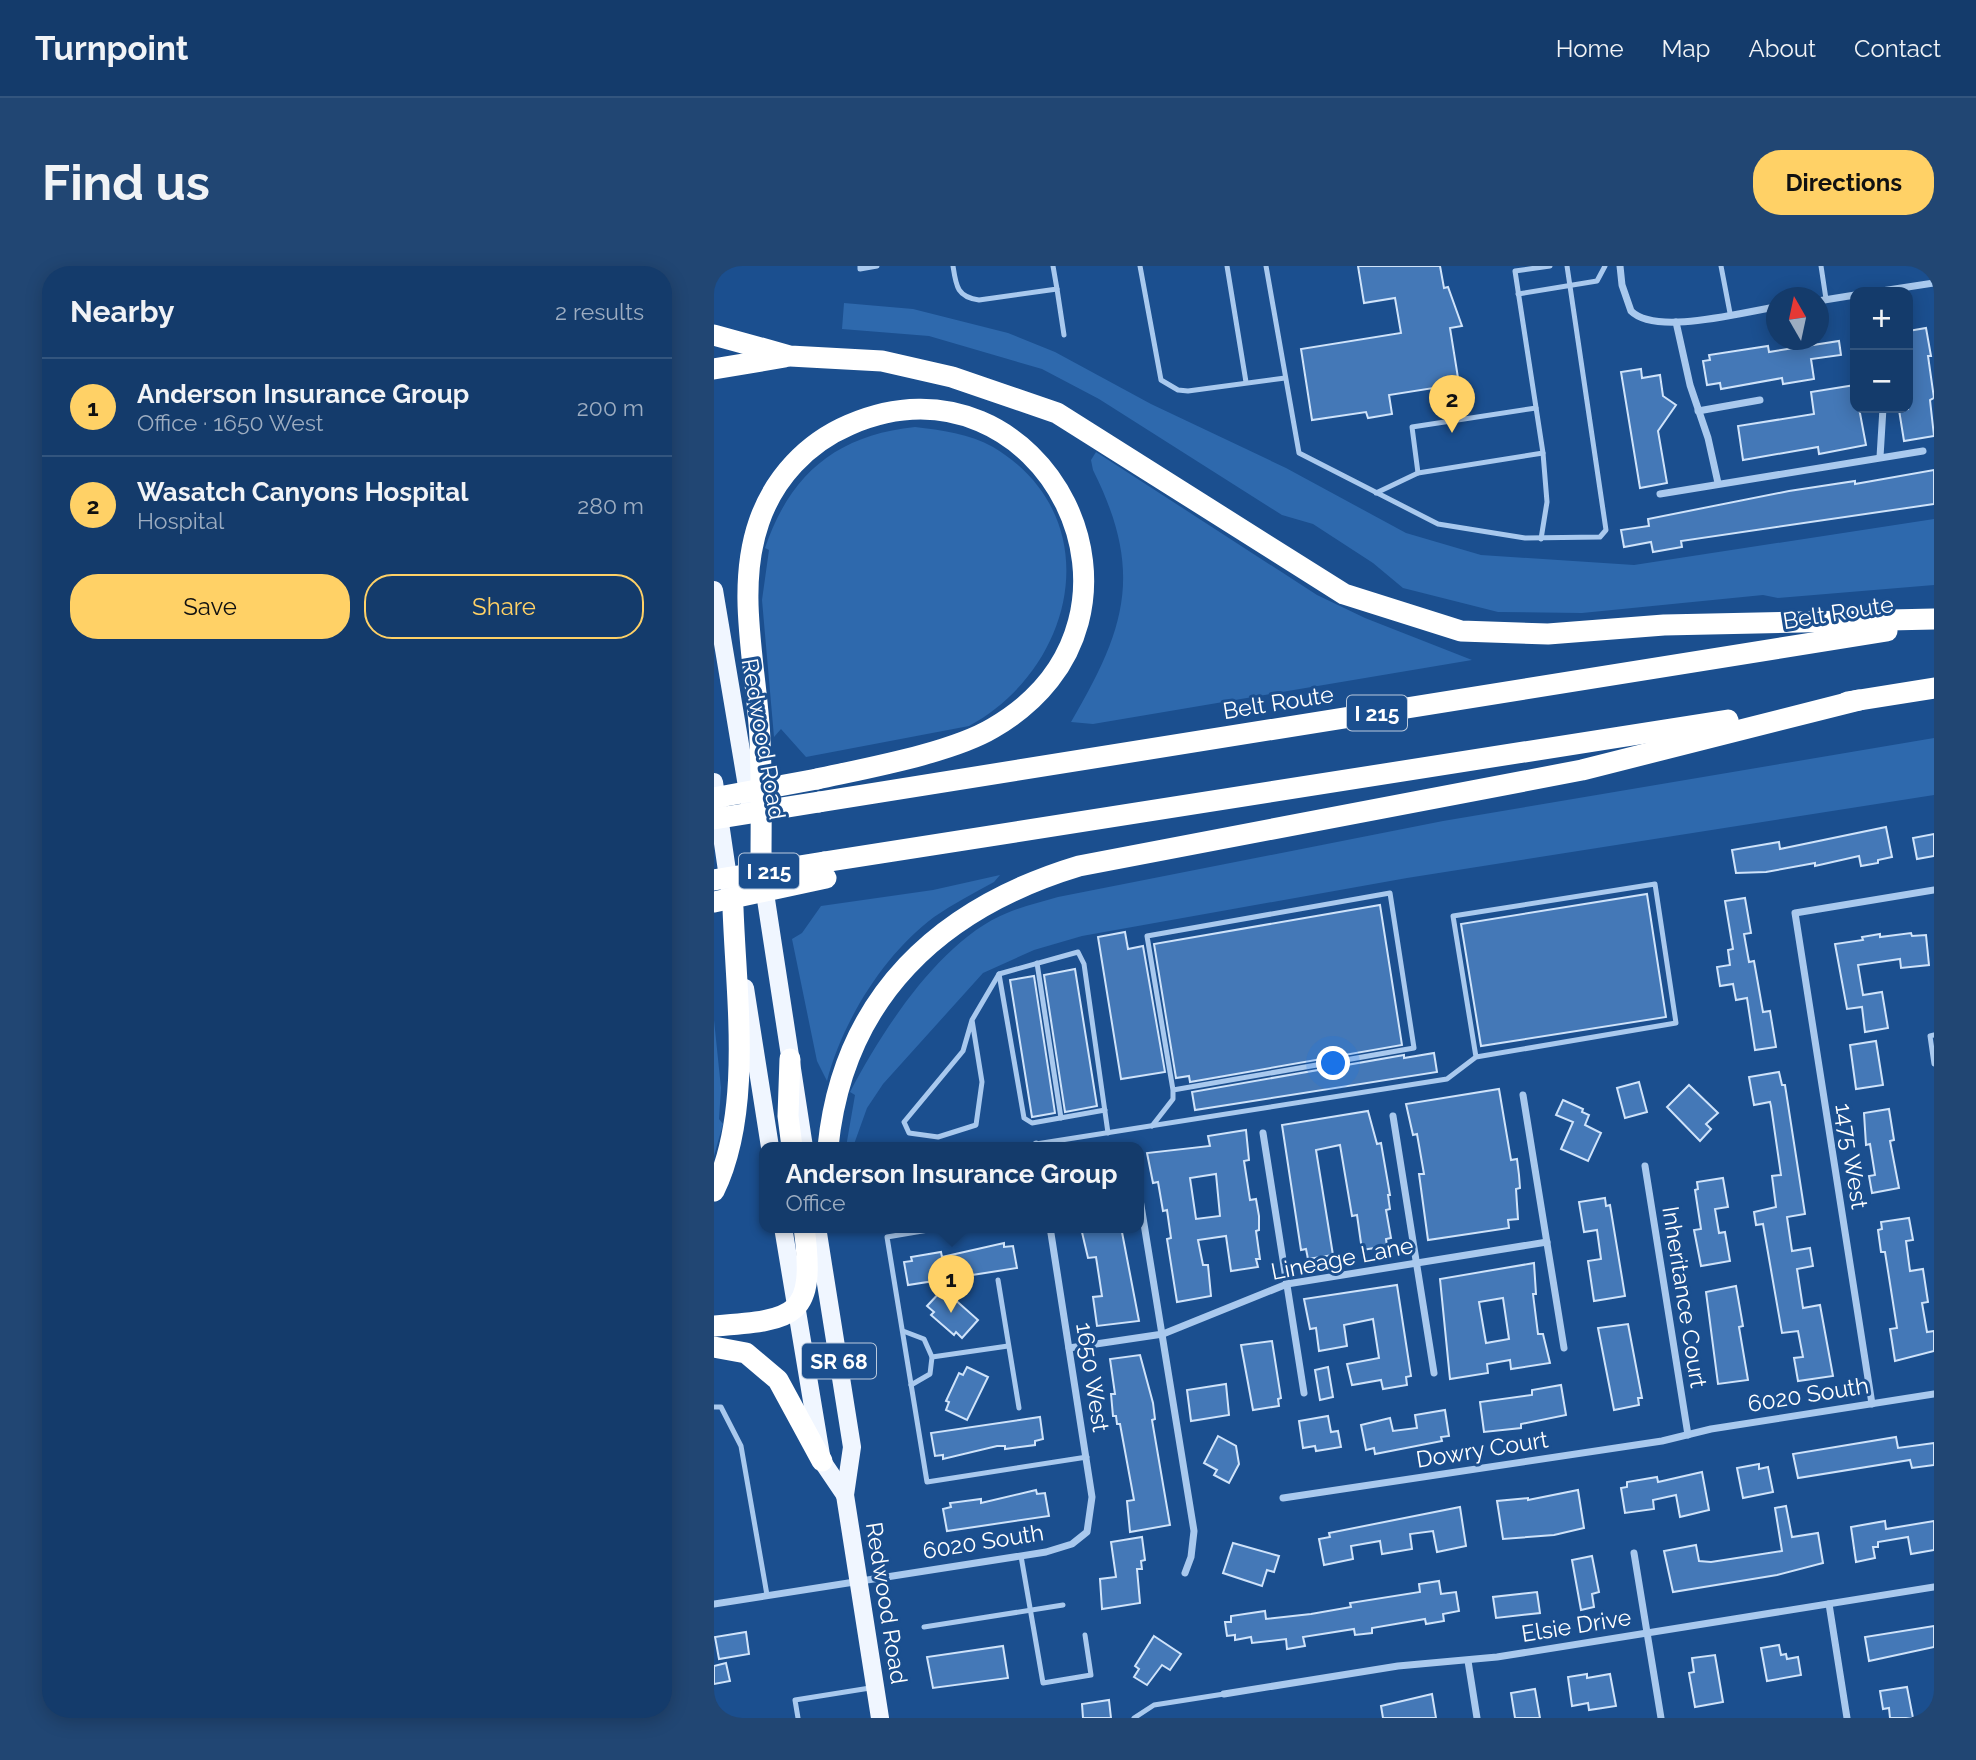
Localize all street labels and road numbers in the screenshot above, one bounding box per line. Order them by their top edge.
street label: Belt Route [1781,590,1895,634]
street label: Redwood Road [737,656,791,822]
street label: Belt Route [1221,680,1335,724]
road number: I 215 [1347,696,1407,730]
road number: I 215 [739,854,799,888]
street label: 1475 West [1830,1101,1874,1211]
street label: Inheritance Court [1657,1204,1713,1390]
street label: Lineage Lane [1269,1231,1415,1285]
street label: 1650 West [1071,1320,1115,1434]
road number: SR 68 [802,1344,876,1378]
street label: 6020 South [1745,1371,1871,1417]
street label: Dowry Court [1414,1425,1550,1473]
street label: 6020 South [920,1518,1046,1564]
street label: Redwood Road [861,1520,913,1686]
street label: Elsie Drive [1519,1603,1633,1647]

